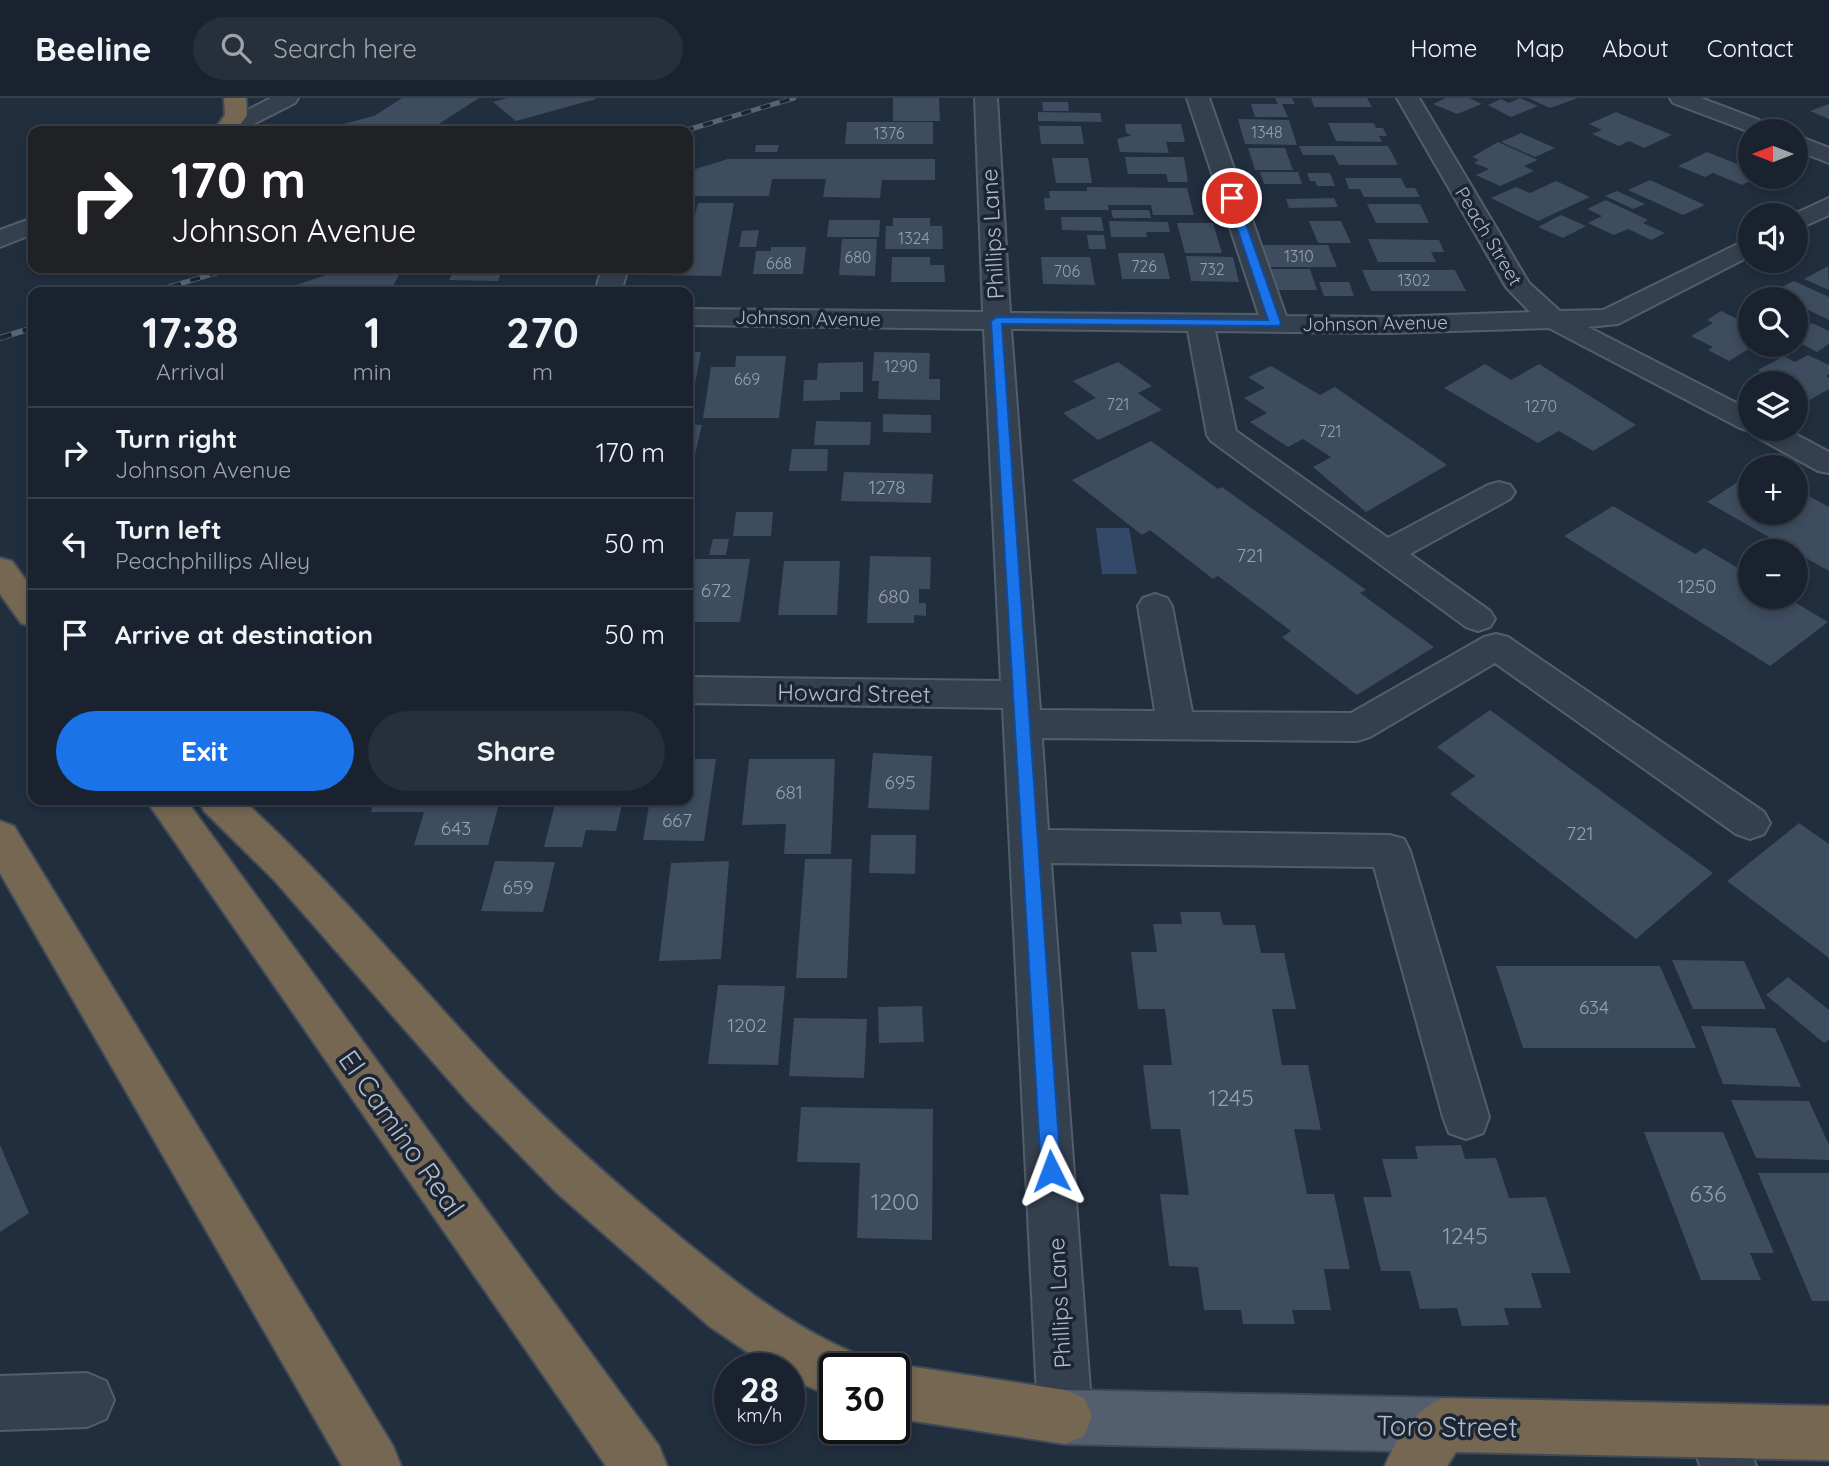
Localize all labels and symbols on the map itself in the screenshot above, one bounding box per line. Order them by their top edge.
north arrow [1738,119,1808,189]
house number: 1348 [1251,122,1283,142]
house number: 1376 [874,123,905,143]
street label: Phillips Lane [974,168,1010,300]
pin [1202,168,1262,228]
street label: Peach Street [1450,182,1528,290]
house number: 1324 [898,228,930,248]
house number: 1310 [1284,246,1314,266]
house number: 680 [845,247,871,267]
house number: 668 [766,253,792,273]
house number: 726 [1131,256,1157,276]
house number: 732 [1199,259,1225,279]
house number: 706 [1054,261,1081,281]
house number: 1302 [1398,270,1430,290]
street label: Johnson Avenue [735,305,881,331]
street label: Johnson Avenue [1302,310,1448,336]
house number: 1290 [884,356,918,376]
house number: 669 [734,369,760,389]
house number: 721 [1107,394,1130,414]
house number: 1270 [1525,396,1557,416]
house number: 721 [1319,421,1342,441]
house number: 1278 [868,475,906,499]
house number: 721 [1236,543,1264,567]
house number: 1250 [1677,574,1717,598]
house number: 672 [701,578,731,602]
house number: 680 [878,584,910,608]
street label: Howard Street [777,677,931,709]
house number: 695 [884,770,916,794]
house number: 681 [775,780,803,804]
house number: 667 [662,808,692,832]
house number: 643 [441,816,471,840]
house number: 721 [1566,821,1594,845]
house number: 659 [502,875,534,899]
house number: 634 [1579,995,1609,1019]
house number: 1202 [727,1013,767,1037]
street label: El Camino Real [332,1043,472,1223]
house number: 1245 [1208,1083,1254,1112]
position arrow [1014,1134,1088,1208]
house number: 636 [1690,1179,1726,1208]
house number: 1200 [871,1187,919,1216]
house number: 1245 [1442,1221,1488,1250]
street label: Phillips Lane [1041,1237,1077,1369]
speed limit sign: 30 [819,1353,910,1444]
street label: Toro Street [1376,1407,1518,1445]

